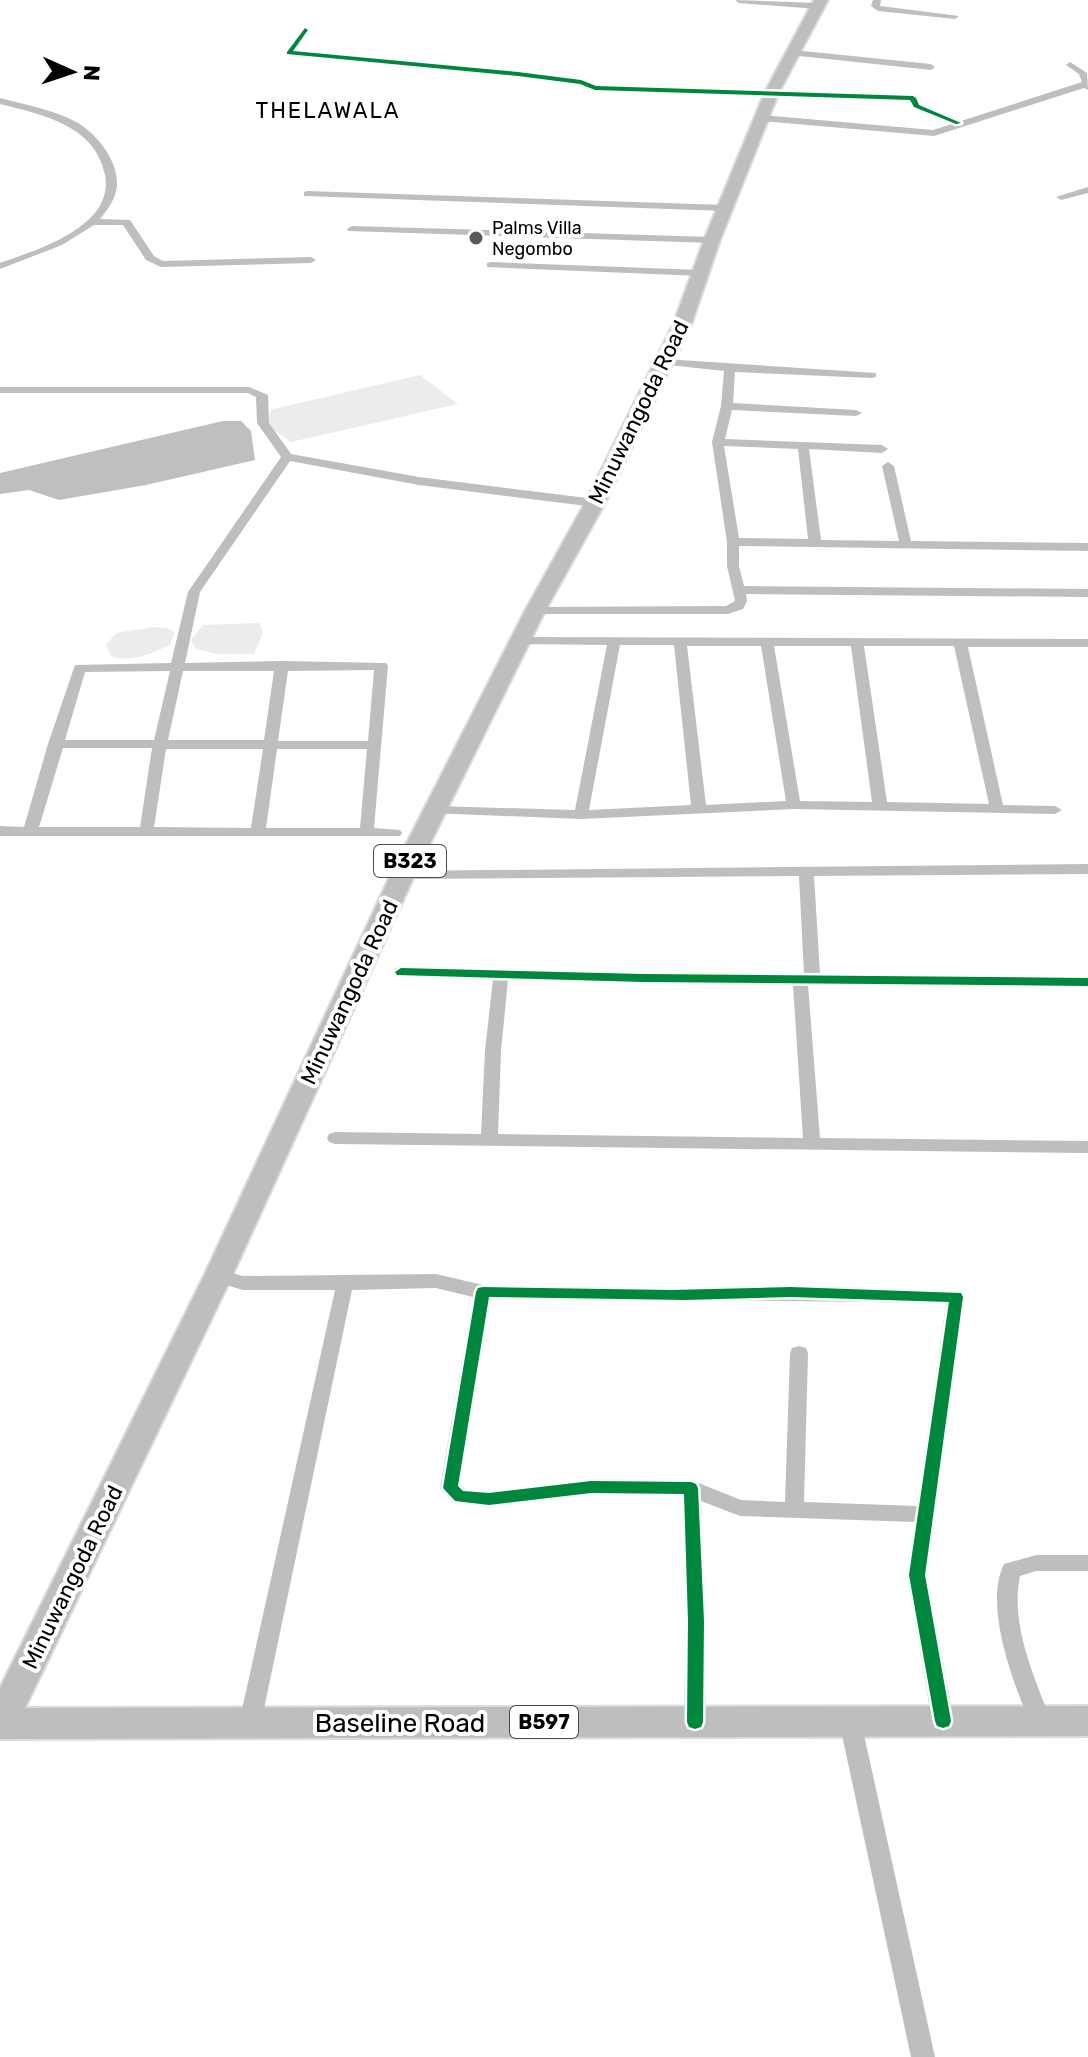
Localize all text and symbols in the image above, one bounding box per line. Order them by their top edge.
north arrow [32,32,112,112]
text: N [78,64,105,82]
district label: THELAWALA [255,97,401,124]
place label: Palms Villa Negombo [492,217,582,260]
marker: Palms Villa Negombo [467,229,485,247]
street label: Minuwangoda Road [582,316,695,508]
road number: B323 [374,845,446,877]
street label: Minuwangoda Road [295,896,404,1089]
street label: Minuwangoda Road [16,1481,129,1673]
road number: B597 [510,1706,578,1738]
street label: Baseline Road [315,1708,485,1739]

